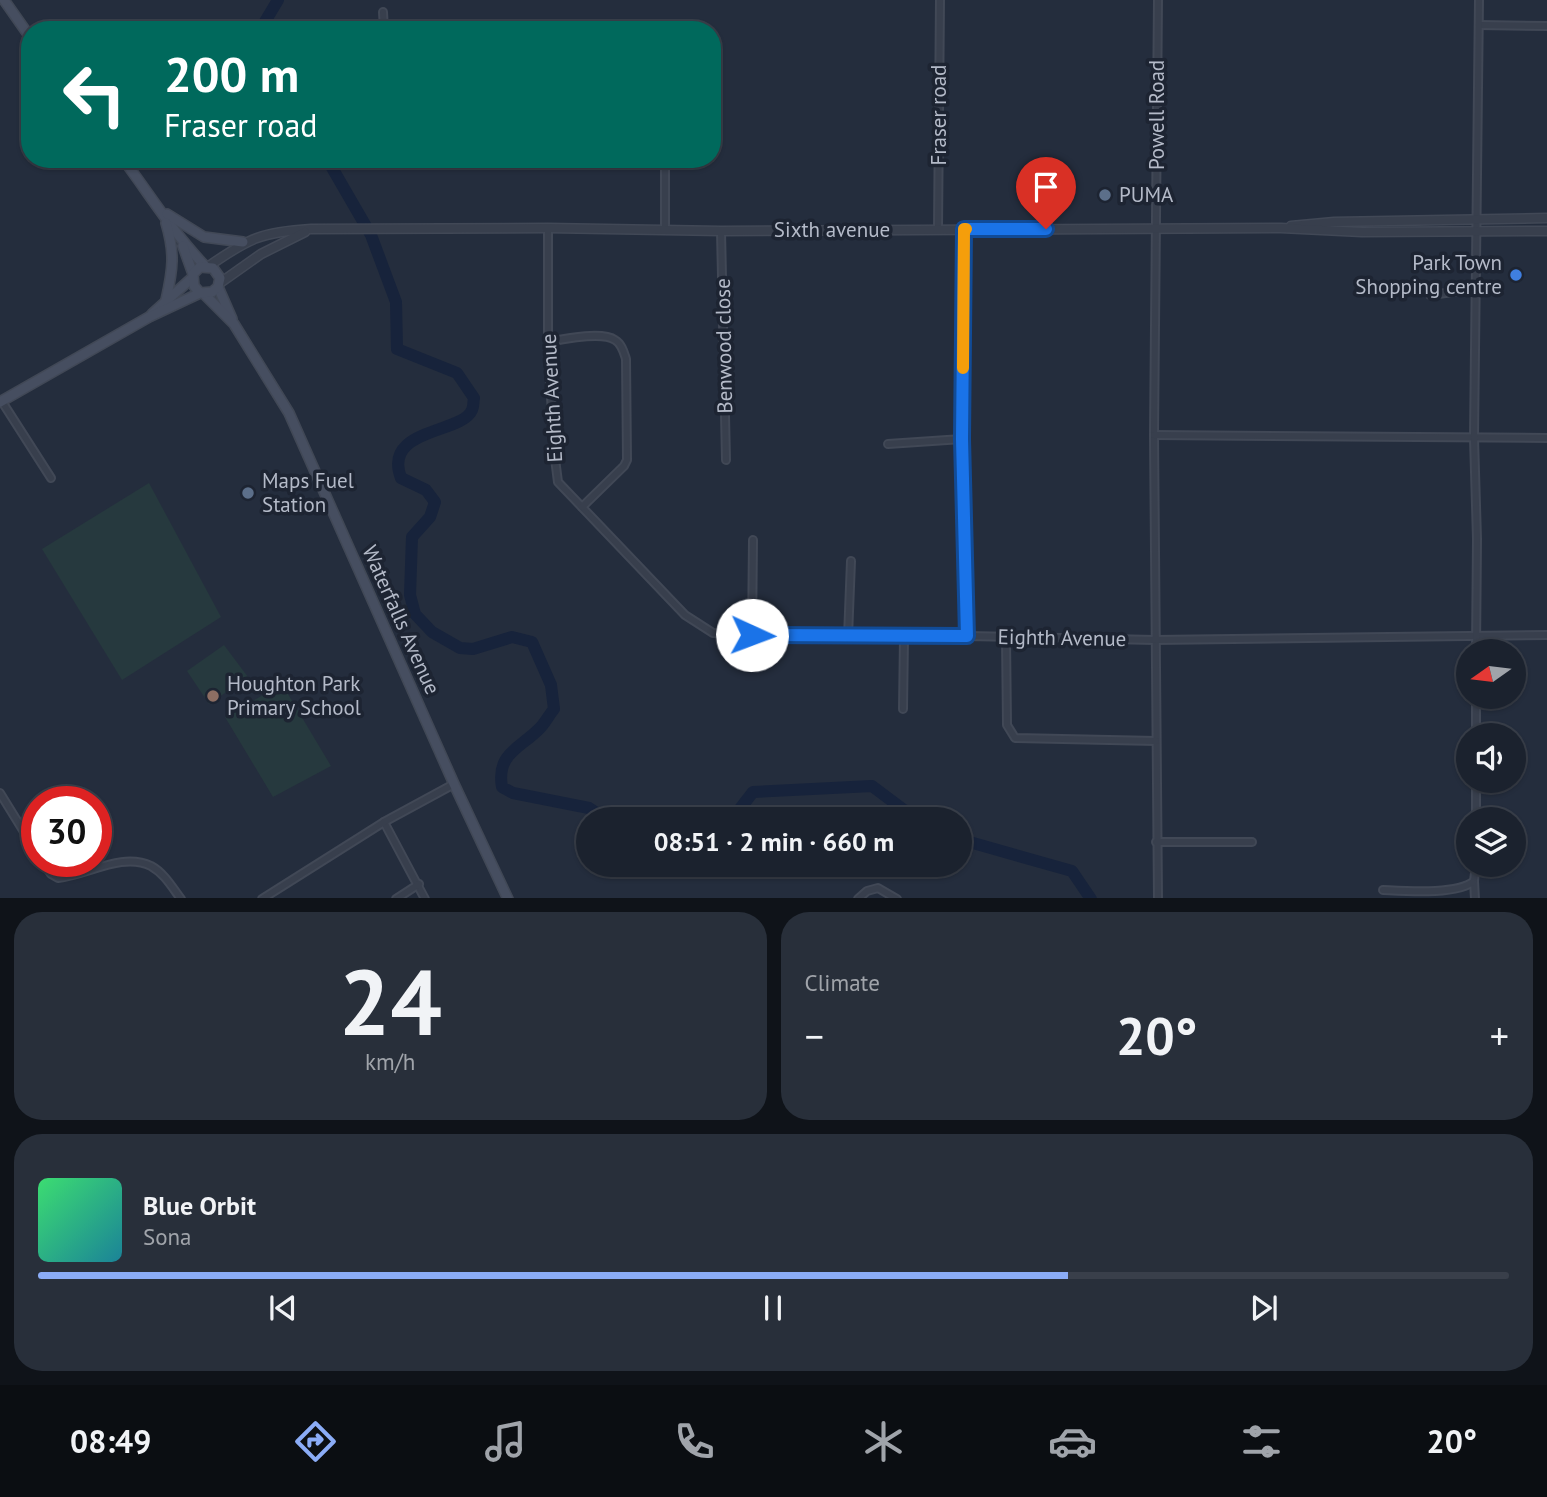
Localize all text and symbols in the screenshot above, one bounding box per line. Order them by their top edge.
text: 200 m [164,42,299,106]
icon: left [49,49,140,140]
street label: Powell Road [1143,60,1170,170]
street label: Fraser road [925,65,952,165]
text: Fraser road [164,104,318,146]
pin [1016,157,1076,229]
icon: arrive [1027,168,1065,206]
place label: PUMA [1119,181,1174,208]
marker: PUMA [1097,187,1113,203]
street label: Sixth avenue [774,216,890,243]
place label: Park Town Shopping centre [1355,249,1502,300]
marker: Park Town Shopping centre [1508,267,1524,283]
street label: Benwood close [709,278,738,414]
street label: Eighth Avenue [535,333,568,463]
place label: Maps Fuel Station [262,467,354,518]
marker: Maps Fuel Station [240,485,256,501]
street label: Waterfalls Avenue [357,541,446,699]
position arrow [715,598,789,672]
street label: Eighth Avenue [997,623,1127,652]
north arrow [1456,639,1526,709]
map controls [1456,639,1526,877]
place label: Houghton Park Primary School [227,670,361,721]
marker: Houghton Park Primary School [205,688,221,704]
button: sound [1456,723,1526,793]
speed limit sign: 30 [21,786,112,877]
button: layers [1456,807,1526,877]
text: 08:51 · 2 min · 660 m [654,825,894,858]
text: 24 [339,942,442,1060]
text: Climate [805,968,880,997]
text: 20° [1116,1002,1198,1069]
text: − [805,1011,824,1060]
text: + [1490,1011,1509,1060]
text: km/h [365,1047,415,1076]
text: Blue Orbit [143,1189,256,1222]
text: Sona [143,1222,192,1251]
icon: previous [264,1289,302,1327]
icon: pause [754,1289,792,1327]
icon: next [1245,1289,1283,1327]
icon: directions [291,1417,340,1466]
icon: music [481,1417,530,1466]
icon: phone [670,1417,719,1466]
icon: climate [859,1417,908,1466]
icon: car [1048,1417,1097,1466]
icon: filters [1237,1417,1286,1466]
text: 08:49 [70,1420,151,1462]
text: 20° [1427,1420,1477,1462]

